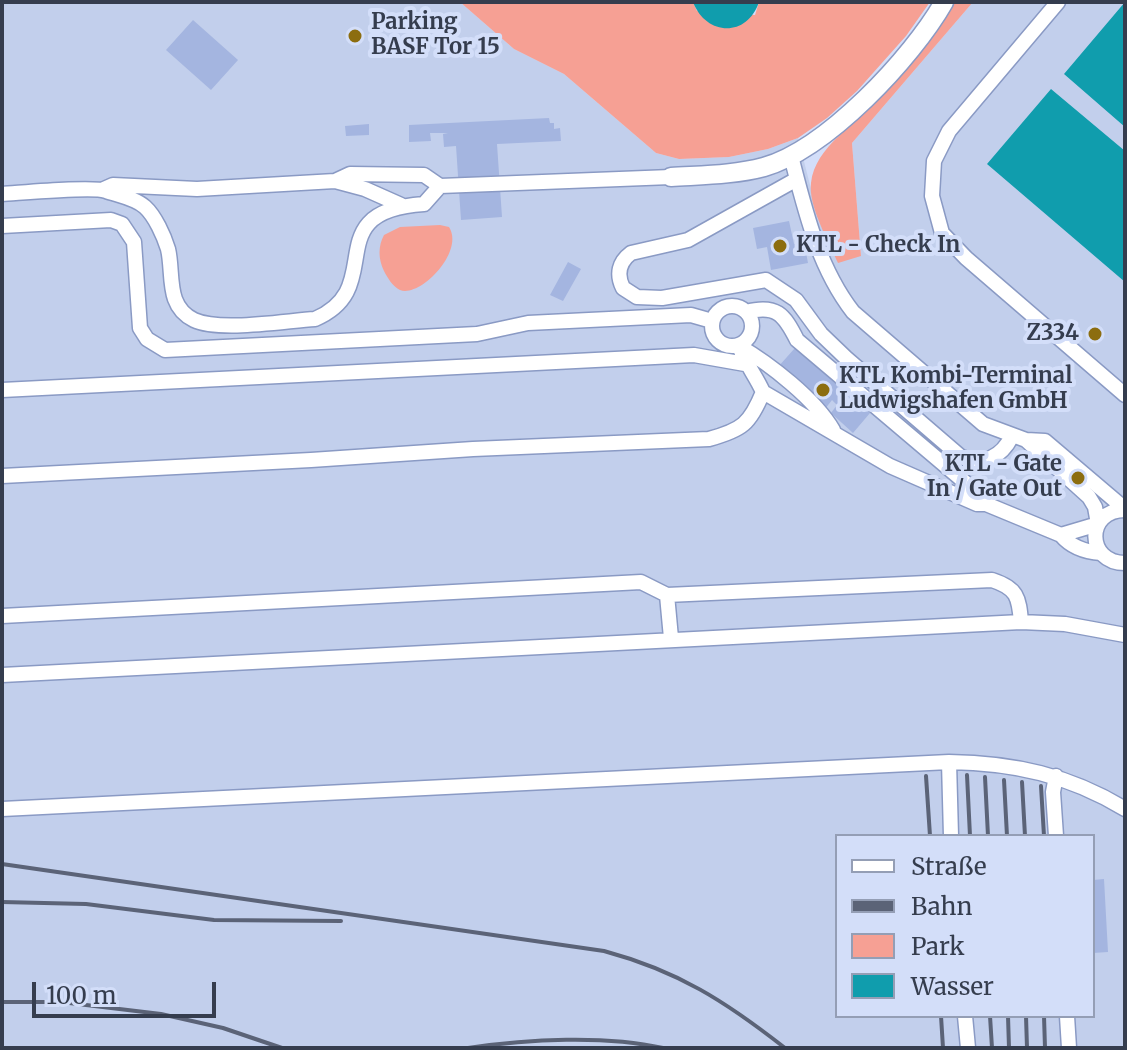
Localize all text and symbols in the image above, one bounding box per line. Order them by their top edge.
place label: Parking BASF Tor 15 [371,10,500,62]
marker: Parking BASF Tor 15 [346,27,364,45]
place label: KTL - Check In [796,233,960,259]
marker: KTL - Check In [771,237,789,255]
place label: Z334 [1027,321,1079,347]
marker: Z334 [1086,325,1104,343]
place label: KTL Kombi-Terminal Ludwigshafen GmbH [839,364,1072,416]
marker: KTL Kombi-Terminal Ludwigshafen GmbH [814,381,832,399]
place label: KTL - Gate In / Gate Out [927,452,1062,504]
marker: KTL - Gate In / Gate Out [1069,469,1087,487]
legend [835,834,1095,1018]
text: Straße [911,851,986,882]
text: Bahn [911,891,972,922]
text: Park [911,931,964,962]
scale bar [36,966,220,1016]
text: Wasser [911,971,994,1002]
text: 100 m [46,980,116,1011]

